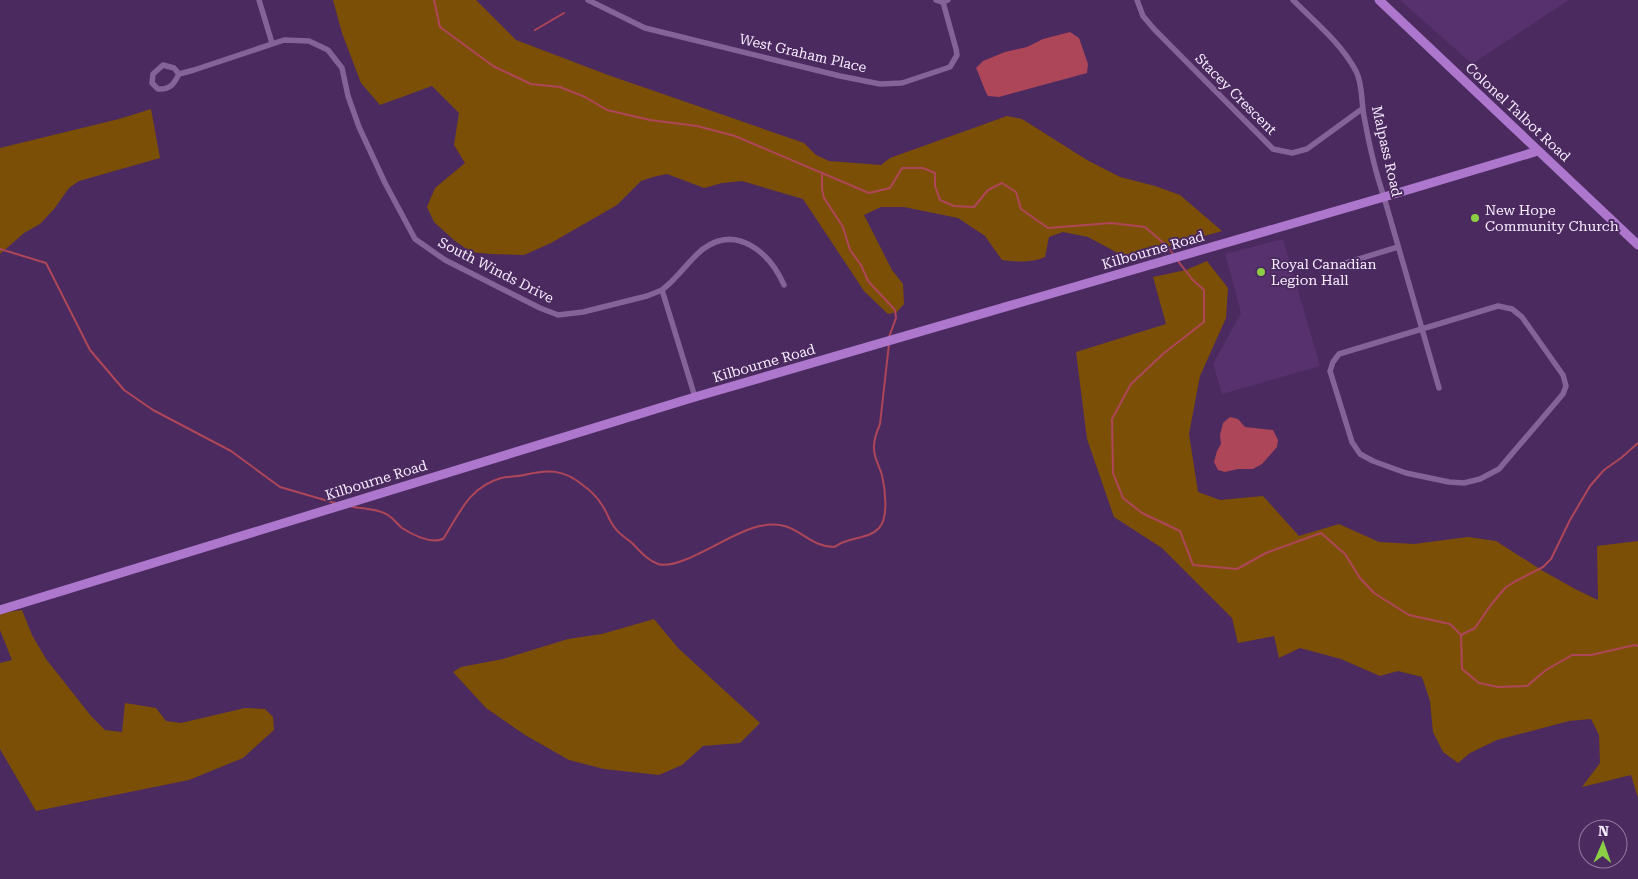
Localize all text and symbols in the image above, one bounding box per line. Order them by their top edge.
street label: West Graham Place [738,31,868,75]
street label: Stacey Crescent [1192,50,1280,138]
street label: Colonel Talbot Road [1462,59,1574,165]
street label: Malpass Road [1369,104,1405,198]
place label: New Hope Community Church [1485,202,1619,234]
marker: New Hope Community Church [1469,212,1481,224]
street label: Kilbourne Road [1100,228,1206,272]
street label: South Winds Drive [436,234,557,306]
place label: Royal Canadian Legion Hall [1271,256,1376,288]
marker: Royal Canadian Legion Hall [1255,266,1267,278]
street label: Kilbourne Road [711,341,817,385]
street label: Kilbourne Road [323,457,429,503]
north arrow [1578,819,1628,869]
text: N [1598,823,1609,839]

